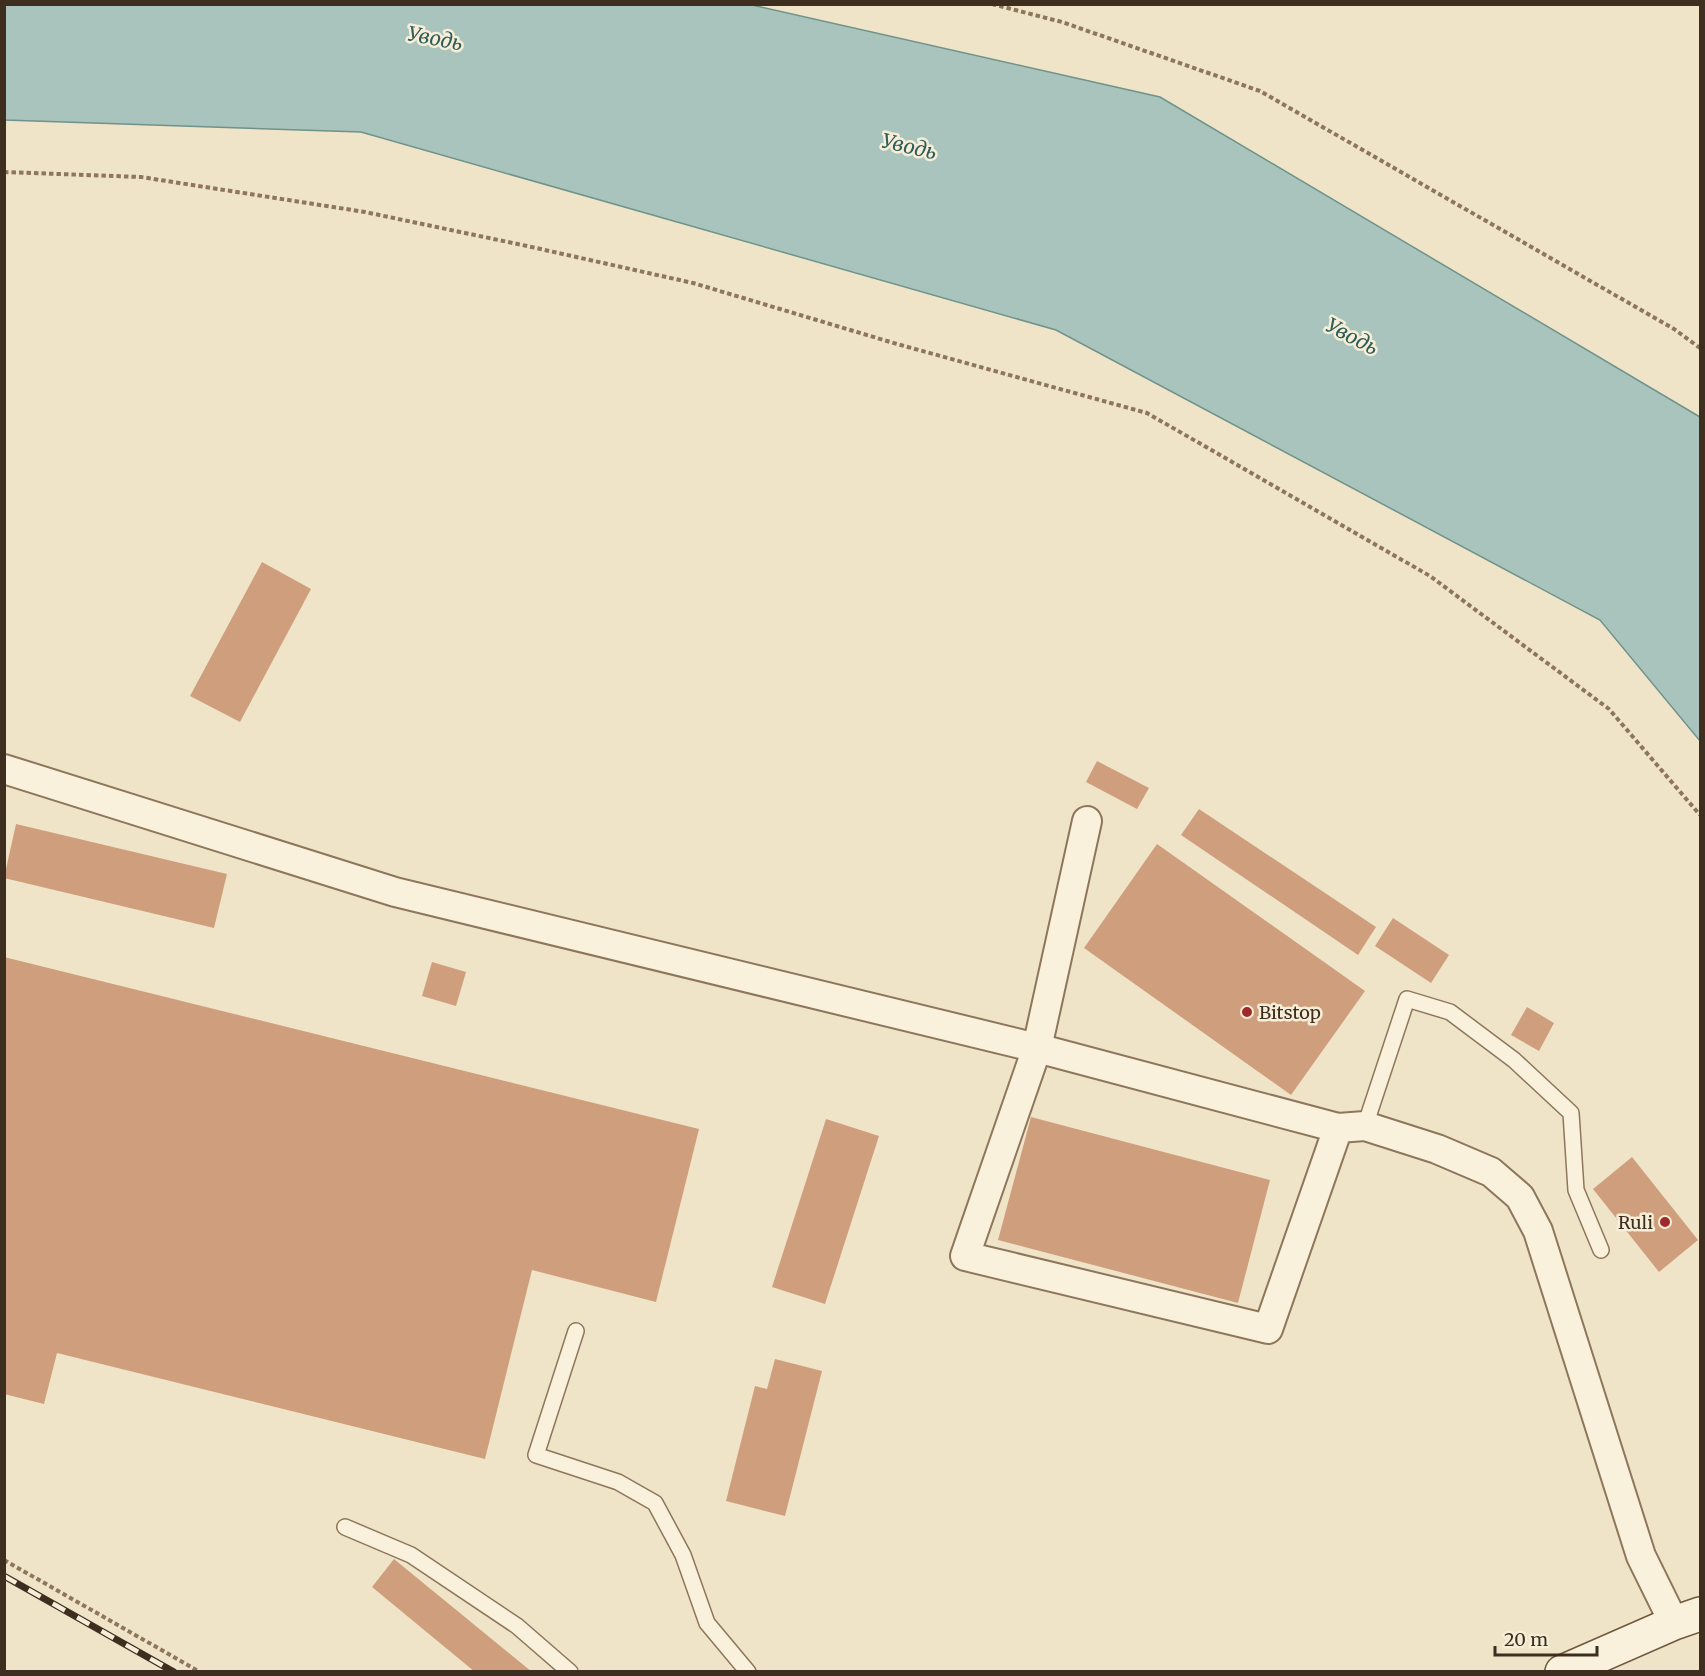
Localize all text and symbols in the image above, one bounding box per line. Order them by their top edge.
water label: Уводь [405,20,465,56]
water label: Уводь [879,127,939,165]
water label: Уводь [1321,312,1383,360]
place label: Bitstop [1259,1001,1321,1024]
marker: Bitstop [1240,1005,1254,1019]
place label: Ruli [1618,1211,1653,1234]
marker: Ruli [1658,1215,1672,1229]
scale bar [1495,1619,1597,1657]
text: 20 m [1504,1628,1548,1651]

